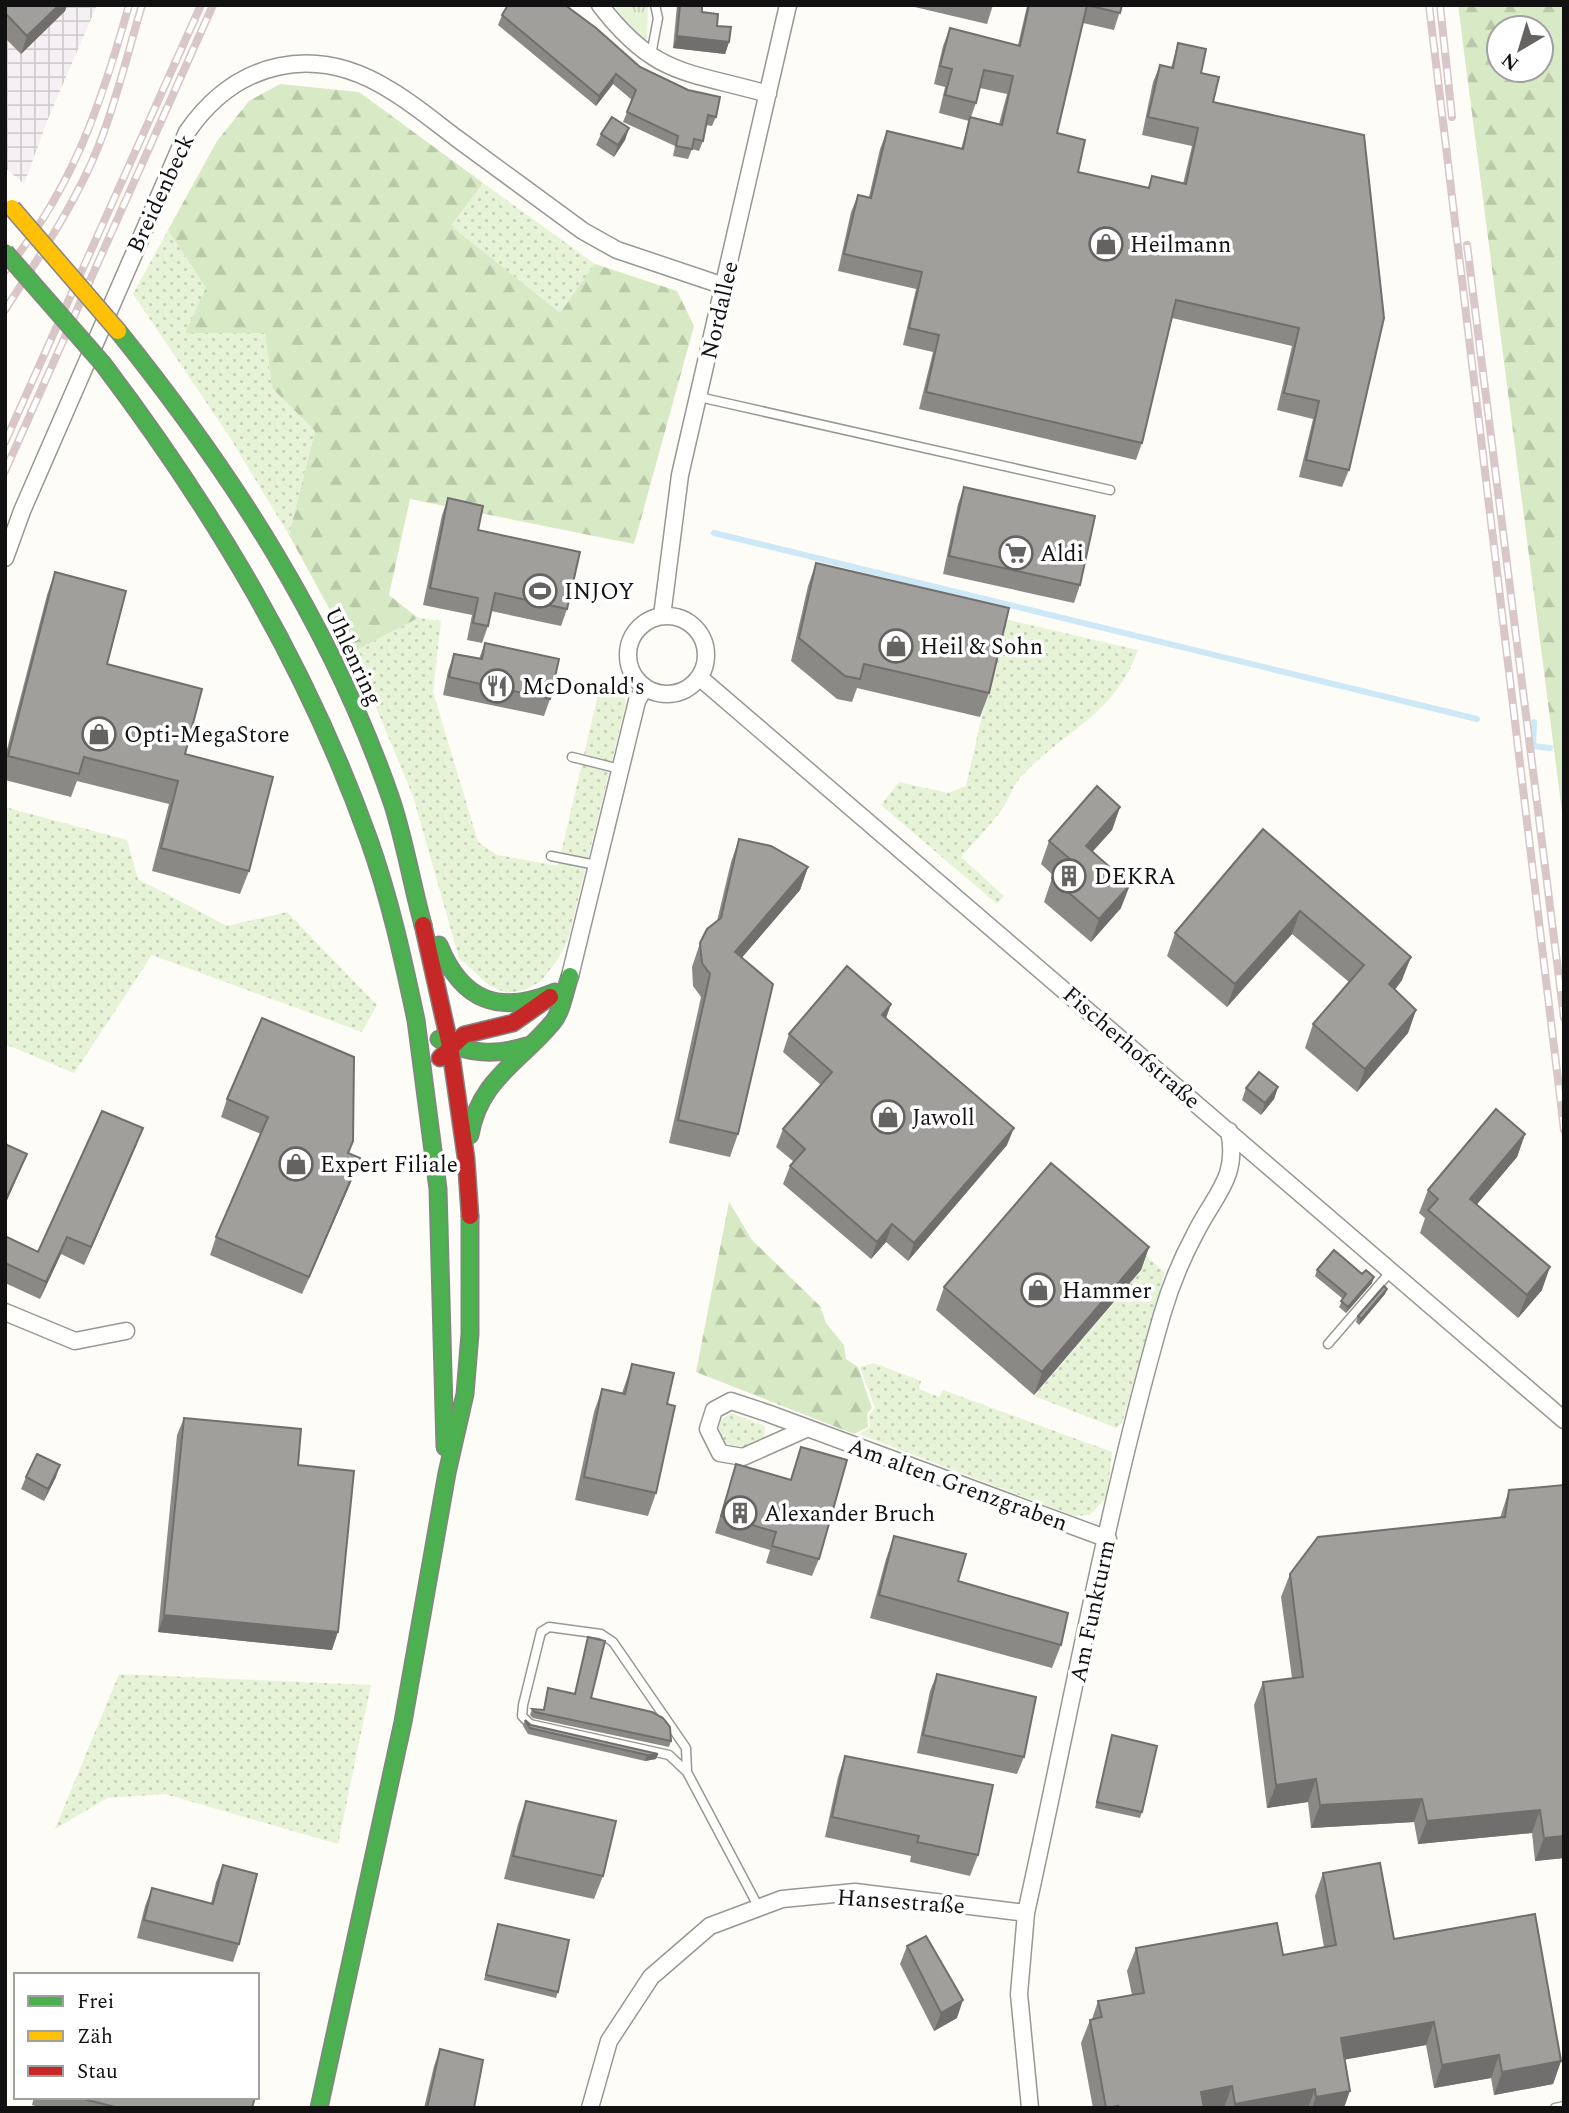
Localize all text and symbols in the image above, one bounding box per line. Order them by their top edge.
north arrow [1485,14,1555,84]
text: N [1495,45,1525,77]
street label: Breidenbeck [119,128,204,259]
shop icon: Heilmann [1087,225,1125,263]
place label: Heilmann [1130,228,1231,263]
street label: Nordallee [692,258,749,363]
supermarket icon: Aldi [997,534,1035,572]
place label: Aldi [1040,537,1084,572]
sports icon: INJOY [521,572,559,610]
place label: INJOY [564,575,634,610]
street label: Uhlenring [315,602,391,712]
shop icon: Heil & Sohn [877,627,915,665]
place label: Heil & Sohn [920,630,1043,665]
restaurant icon: McDonald's [478,667,516,705]
place label: McDonald's [522,670,645,705]
shop icon: Opti-MegaStore [80,715,118,753]
place label: Opti-MegaStore [124,718,290,753]
building icon: DEKRA [1050,857,1088,895]
place label: DEKRA [1094,860,1176,895]
street label: Fischerhofstraße [1054,978,1208,1118]
shop icon: Jawoll [869,1098,907,1136]
place label: Jawoll [912,1101,975,1136]
shop icon: Expert Filiale [277,1145,315,1183]
place label: Expert Filiale [320,1148,458,1183]
shop icon: Hammer [1019,1271,1057,1309]
place label: Hammer [1062,1274,1152,1309]
street label: Am alten Grenzgraben [843,1429,1072,1541]
building icon: Alexander Bruch [721,1494,759,1532]
place label: Alexander Bruch [764,1497,935,1532]
street label: Am Funkturm [1061,1537,1126,1686]
street label: Hansestraße [836,1881,966,1924]
legend [14,1973,259,2099]
text: Frei [77,1986,114,2018]
text: Zäh [77,2021,113,2053]
text: Stau [77,2056,118,2088]

